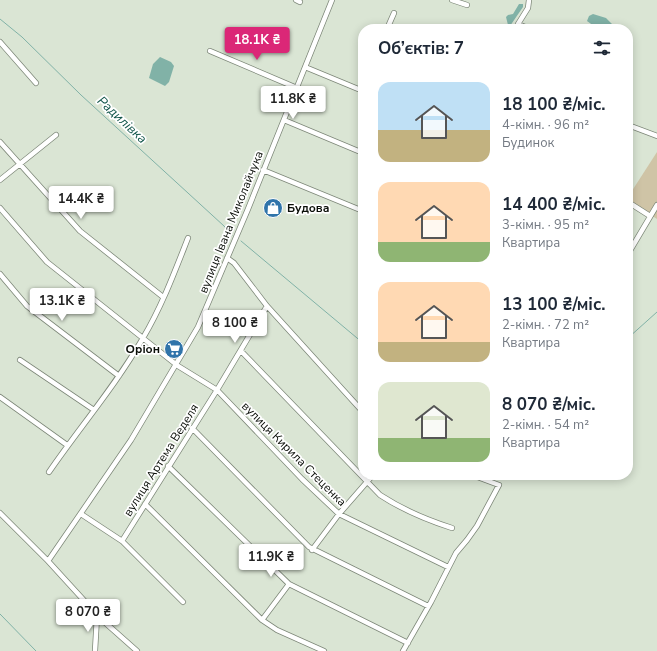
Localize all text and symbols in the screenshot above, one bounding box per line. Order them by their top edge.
pin: 18.1K ₴ [220,27,294,61]
text: 18.1K ₴ [234,31,280,49]
text: Об’єктів: 7 [378,37,464,60]
icon: filters [591,37,613,59]
pin: 11.8K ₴ [256,86,330,120]
text: 11.8K ₴ [270,90,316,108]
water label: Радилівка [93,92,151,148]
text: 18 100 ₴/міс. [502,93,606,116]
icon: home [410,98,458,146]
text: 4-кімн. · 96 m² [502,116,589,134]
text: Будинок [502,134,554,152]
street label: вулиця Івана Миколайчука [195,148,267,296]
pin: 14.4K ₴ [44,186,118,220]
text: 14.4K ₴ [58,190,104,208]
text: 14 400 ₴/міс. [502,193,606,216]
shop icon: Будова [262,197,284,219]
icon: home [410,198,458,246]
place label: Будова [287,200,329,216]
text: 3-кімн. · 95 m² [502,216,589,234]
text: Квартира [502,234,560,252]
pin: 13.1K ₴ [25,288,99,322]
text: 13.1K ₴ [39,292,85,310]
text: 13 100 ₴/міс. [502,293,606,316]
icon: home [410,298,458,346]
pin: 8 100 ₴ [198,310,272,344]
text: 8 100 ₴ [212,314,258,332]
text: 2-кімн. · 72 m² [502,316,589,334]
text: Квартира [502,334,560,352]
supermarket icon: Оріон [163,338,185,360]
place label: Оріон [126,341,160,357]
text: 8 070 ₴/міс. [502,393,595,416]
street label: вулиця Кирила Стеценка [238,398,350,510]
icon: home [410,398,458,446]
street label: вулиця Артема Веделя [120,401,202,519]
text: 2-кімн. · 54 m² [502,416,589,434]
text: Квартира [502,434,560,452]
pin: 11.9K ₴ [234,544,308,578]
text: 11.9K ₴ [248,548,294,566]
pin: 8 070 ₴ [51,599,125,633]
text: 8 070 ₴ [65,603,111,621]

